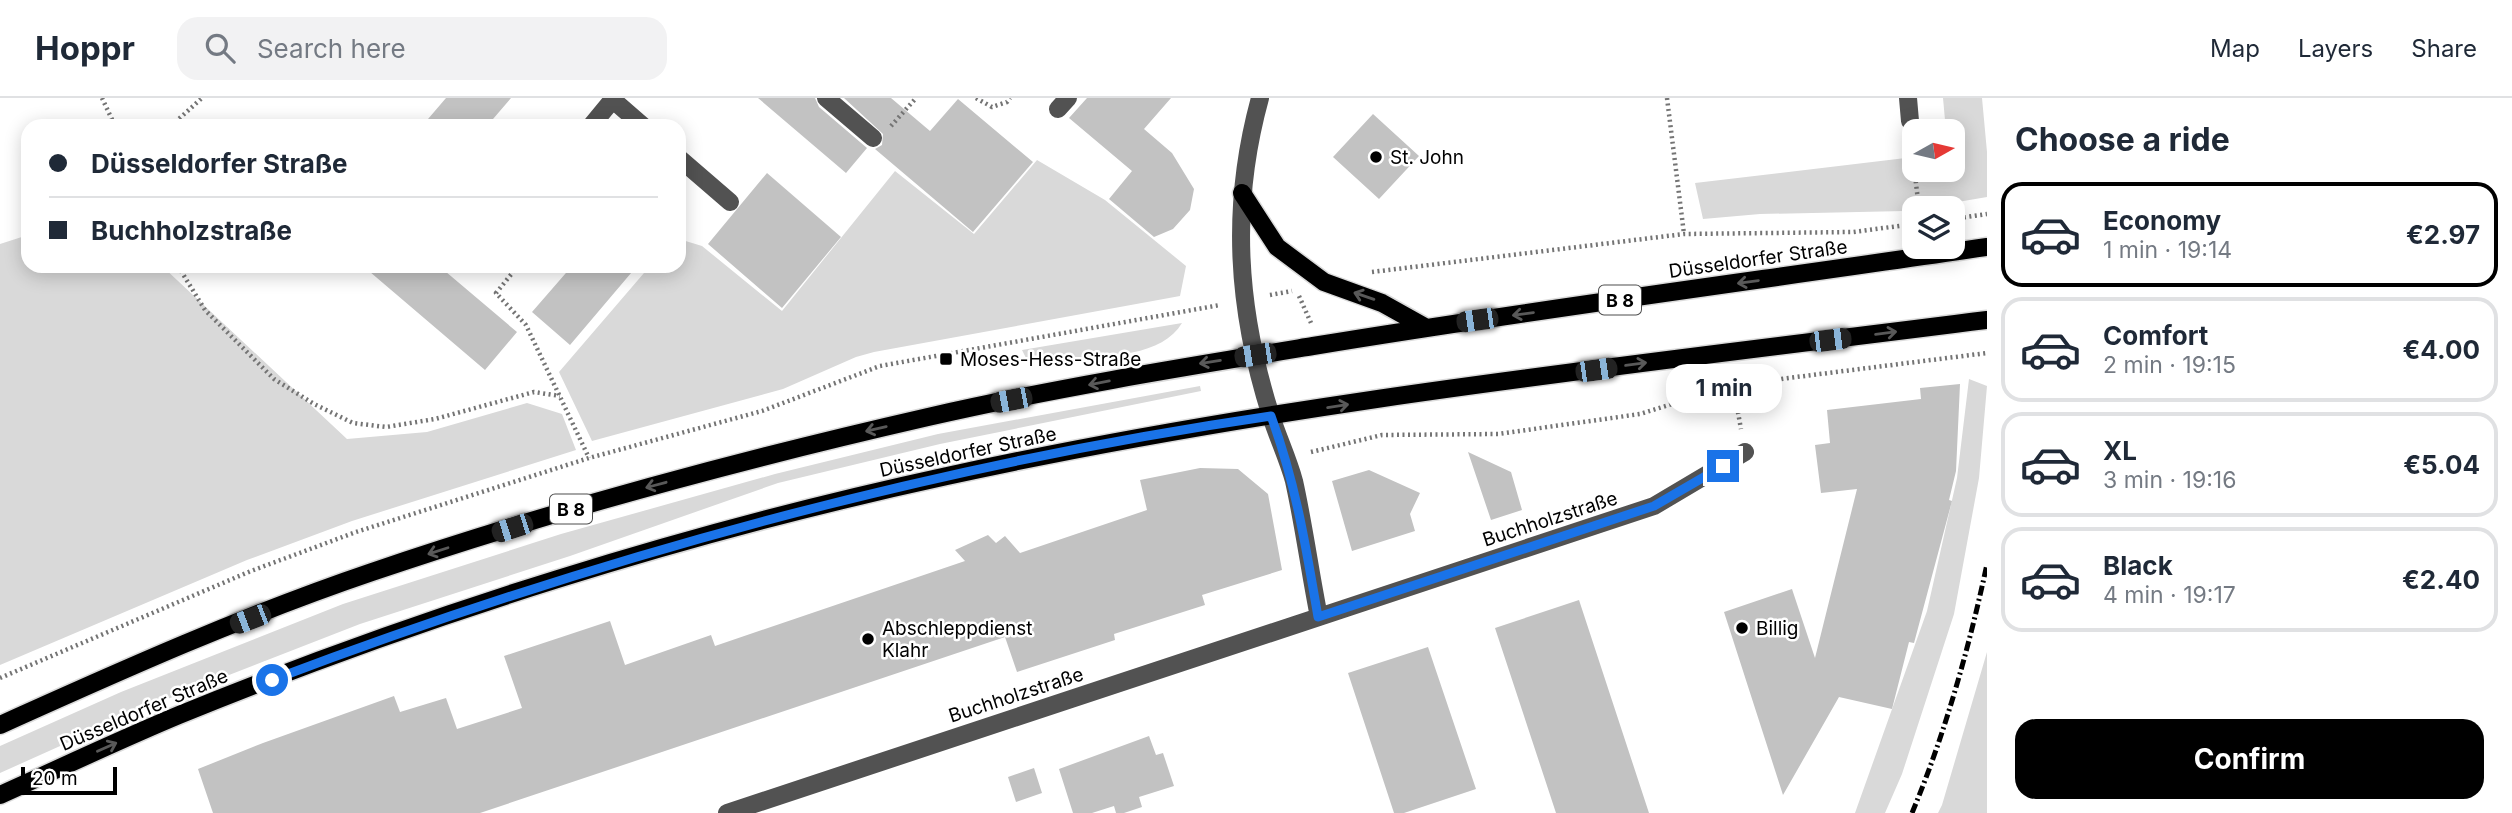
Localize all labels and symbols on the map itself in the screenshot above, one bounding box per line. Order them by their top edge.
north arrow [1902,119,1965,182]
place label: St. John [1390,146,1464,169]
marker: St. John [1368,149,1384,165]
street label: Düsseldorfer Straße [1667,235,1849,283]
one-way arrow [1737,275,1760,288]
road number: B 8 [1599,286,1641,314]
one-way arrow [1354,289,1376,301]
car [1455,307,1500,333]
one-way arrow [1512,307,1535,320]
one-way arrow [1874,326,1897,339]
car [1808,327,1853,353]
car [1233,341,1278,369]
place label: Moses-Hess-Straße [960,348,1141,371]
marker: Moses-Hess-Straße [938,351,954,367]
one-way arrow [1199,356,1222,369]
car [1574,357,1619,383]
one-way arrow [1624,358,1647,371]
callout: 1 min [1665,364,1781,414]
one-way arrow [1088,376,1111,390]
car [989,386,1034,414]
one-way arrow [1326,399,1349,412]
street label: Düsseldorfer Straße [877,422,1059,482]
one-way arrow [866,423,888,436]
route end [1707,450,1739,482]
one-way arrow [645,480,667,493]
street label: Buchholzstraße [1480,486,1620,552]
road number: B 8 [550,494,592,524]
car [489,512,536,544]
one-way arrow [428,546,450,559]
car [227,602,274,636]
place label: Abschleppdienst Klahr [882,617,1033,662]
place label: Billig [1756,617,1799,640]
marker: Billig [1734,620,1750,636]
marker: Abschleppdienst Klahr [860,631,876,647]
street label: Buchholzstraße [946,662,1086,728]
street label: Düsseldorfer Straße [57,664,231,756]
route start [256,664,288,696]
one-way arrow [96,740,117,753]
scale bar [21,764,117,796]

